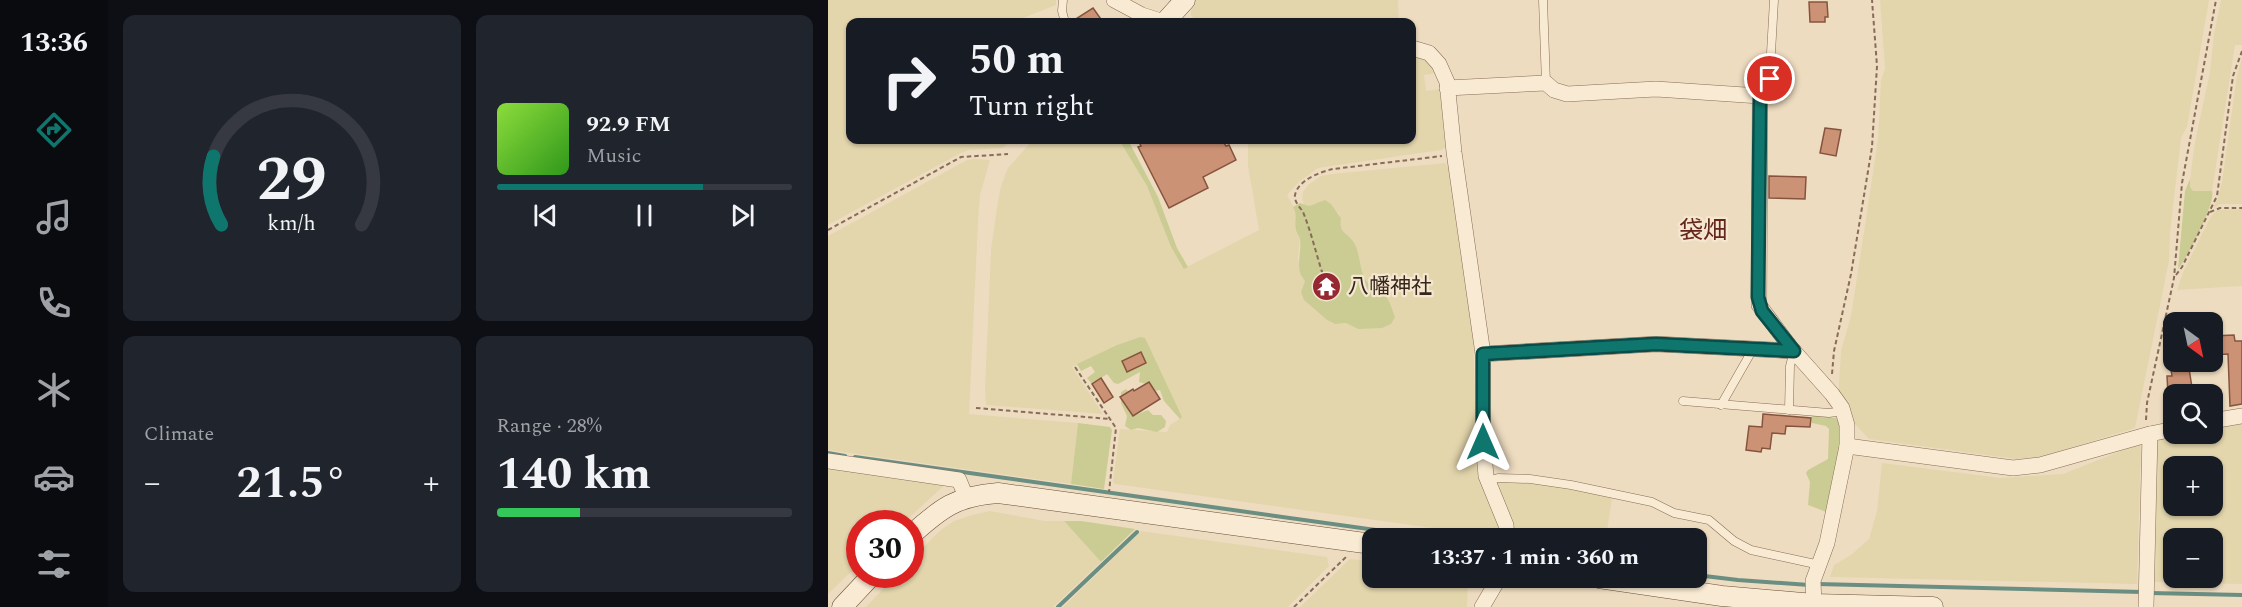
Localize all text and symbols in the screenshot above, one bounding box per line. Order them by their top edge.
text: 13:36 [20,22,88,64]
text: 50 m [969,29,1064,92]
icon: right [870,42,948,120]
pin [1744,53,1795,104]
icon: arrive [1753,62,1786,95]
text: Turn right [969,86,1094,128]
text: 92.9 FM [587,108,671,141]
icon: directions [33,109,75,151]
text: 29 [257,133,327,228]
text: Music [587,141,641,171]
icon: music [33,196,75,238]
icon: previous [529,199,562,232]
icon: pause [628,199,661,232]
icon: next [726,199,759,232]
text: km/h [268,207,316,240]
district label: 袋畑 [1679,213,1727,249]
temple icon: 八幡神社 [1311,270,1343,302]
place label: 八幡神社 [1348,271,1432,303]
icon: phone [33,282,75,324]
north arrow [2163,312,2223,372]
map controls [2163,312,2223,588]
icon: climate [33,369,75,411]
button: search [2163,384,2223,444]
position arrow [1451,410,1515,474]
text: Range · 28% [497,411,602,441]
text: Climate [144,419,214,449]
text: 140 km [497,440,651,509]
text: 21.5° [237,449,347,518]
icon: car [33,456,75,498]
button: + [2163,456,2223,516]
text: − [144,458,161,508]
text: + [423,458,439,508]
speed limit sign: 30 [846,510,924,588]
button: − [2163,528,2223,588]
text: 13:37 · 1 min · 360 m [1430,541,1639,574]
icon: filters [33,543,75,585]

